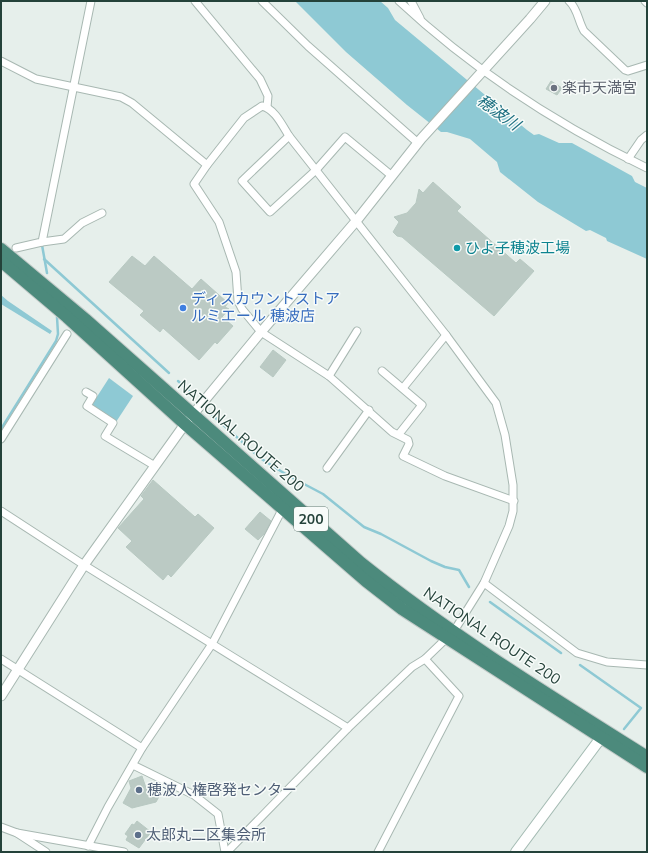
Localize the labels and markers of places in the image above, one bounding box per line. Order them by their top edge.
place label: 楽市天満宮 [562,78,637,97]
marker: 楽市天満宮 [549,83,559,93]
place label: ひよ子穂波工場 [465,238,570,257]
marker: ひよ子穂波工場 [452,243,462,253]
place label: ディスカウントストア ルミエール 穂波店 [191,289,340,325]
marker: ディスカウントストア ルミエール 穂波店 [178,303,188,313]
place label: 穂波人権啓発センター [147,780,297,799]
marker: 穂波人権啓発センター [134,785,144,795]
place label: 太郎丸二区集会所 [146,825,266,844]
marker: 太郎丸二区集会所 [133,830,143,840]

